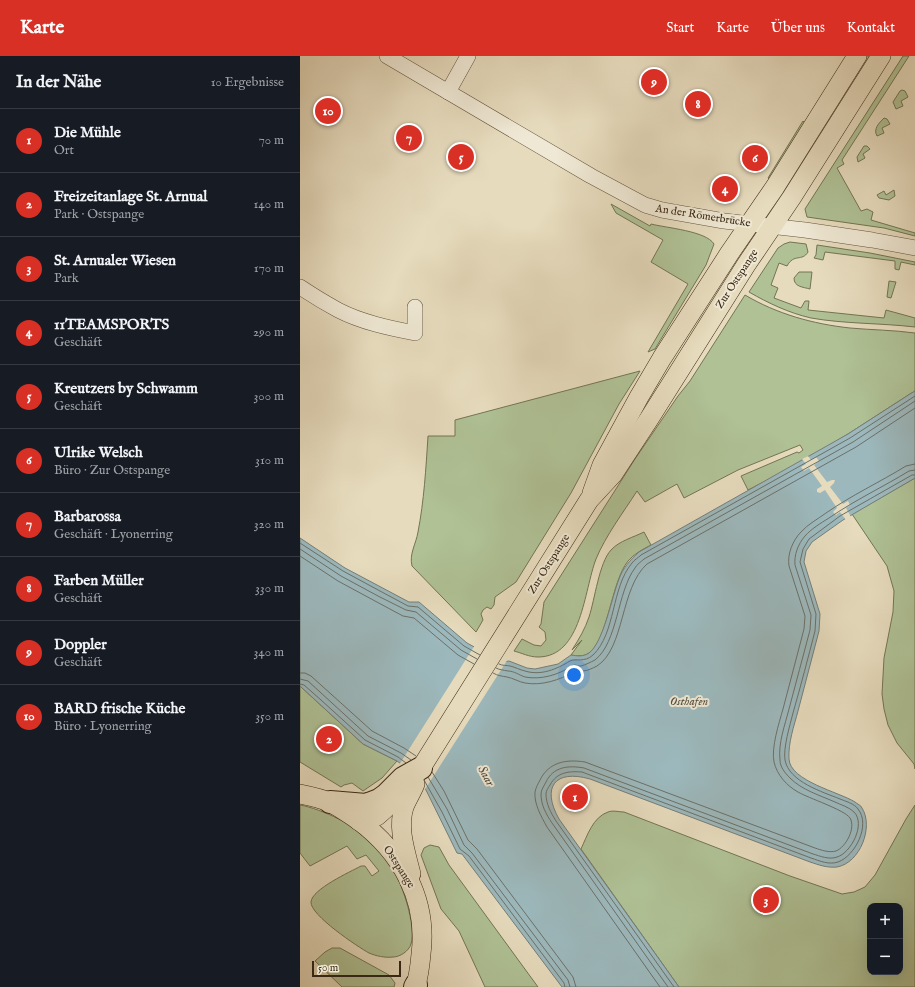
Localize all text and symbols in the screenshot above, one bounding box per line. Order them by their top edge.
text: Karte [20,16,64,40]
text: Start [666,19,694,37]
text: Karte [716,19,749,37]
text: Über uns [771,19,825,37]
text: Kontakt [847,19,895,37]
pin: 9 [641,67,667,97]
text: In der Nähe [16,72,101,93]
text: 10 Ergebnisse [211,74,284,91]
pin: 8 [685,89,711,119]
pin: 10 [315,96,341,126]
text: Die Mühle [54,123,121,142]
pin: 7 [396,123,422,153]
text: 1 [27,132,31,149]
text: 70 m [259,132,284,149]
text: Ort [54,142,74,159]
pin: 5 [448,142,474,172]
pin: 6 [742,143,768,173]
pin: 4 [712,174,738,204]
text: Freizeitanlage St. Arnual [54,187,207,206]
text: 2 [26,196,32,213]
text: 140 m [254,196,284,213]
street label: An der Römerbrücke [654,201,752,230]
text: Park · Ostspange [54,206,144,223]
street label: Zur Ostspange [713,247,761,311]
text: St. Arnualer Wiesen [54,251,176,270]
text: 3 [27,260,31,277]
text: 170 m [254,260,284,277]
text: Park [54,270,79,287]
text: 11TEAMSPORTS [54,315,169,334]
text: 4 [26,324,32,341]
text: 290 m [253,324,284,341]
text: Geschäft [54,334,102,351]
text: Kreutzers by Schwamm [54,379,198,398]
text: 5 [27,388,31,405]
text: 300 m [253,388,284,405]
text: Geschäft [54,398,102,415]
text: Ulrike Welsch [54,443,143,462]
text: 6 [26,452,32,469]
text: 310 m [255,452,284,469]
text: Büro · Zur Ostspange [54,462,170,479]
text: Barbarossa [54,507,121,526]
text: 7 [26,516,32,533]
text: 320 m [254,516,284,533]
text: Geschäft · Lyonerring [54,526,173,543]
street label: Zur Ostspange [525,531,573,597]
text: Farben Müller [54,571,144,590]
text: 8 [26,580,32,597]
text: 330 m [255,580,284,597]
text: Geschäft [54,590,102,607]
text: Doppler [54,635,107,654]
text: 9 [26,644,32,661]
text: 340 m [254,644,284,661]
text: Geschäft [54,654,102,671]
your location [564,665,584,685]
water label: Osthafen [670,694,708,709]
text: BARD frische Küche [54,699,185,718]
text: 10 [23,708,35,725]
text: 350 m [255,708,284,725]
text: Büro · Lyonerring [54,718,152,735]
pin: 2 [316,724,342,754]
water label: Saar [474,763,498,790]
pin: 1 [562,782,588,812]
street label: Ostspange [380,843,418,891]
pin: 3 [753,885,779,915]
map controls [867,903,903,975]
button: + [867,903,903,939]
button: − [867,939,903,975]
scale bar [312,959,401,978]
text: 50 m [318,961,338,975]

